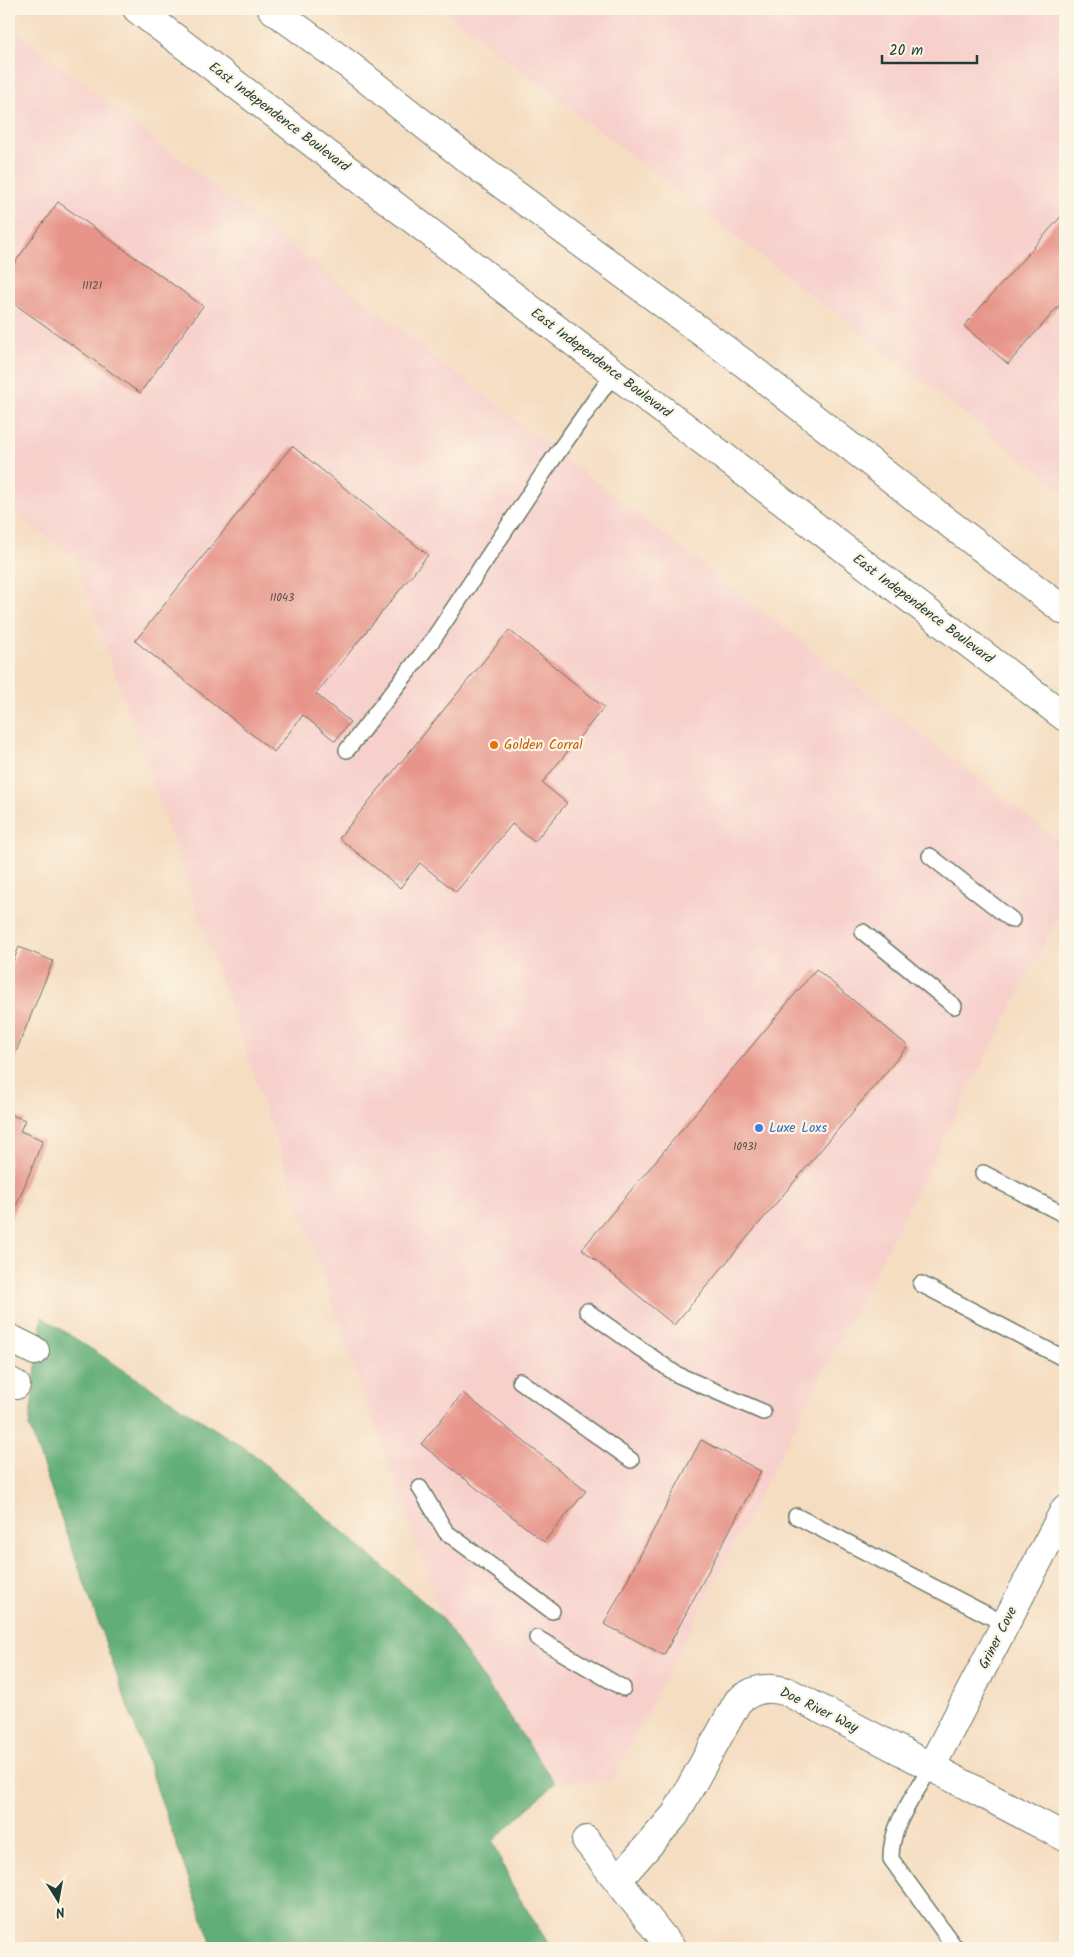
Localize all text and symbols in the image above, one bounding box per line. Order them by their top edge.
scale bar [882,32,976,64]
text: 20 m [889,39,923,63]
street label: East Independence Boulevard [204,56,355,178]
house number: 11121 [82,277,102,295]
street label: East Independence Boulevard [526,302,677,424]
street label: East Independence Boulevard [848,548,999,670]
house number: 11043 [270,589,294,607]
place label: Golden Corral [504,734,583,756]
marker: Golden Corral [488,739,500,751]
place label: Luxe Loxs [769,1117,827,1139]
marker: Luxe Loxs [753,1122,765,1134]
house number: 10931 [733,1138,757,1156]
street label: Griner Cove [973,1602,1023,1673]
street label: Doe River Way [776,1681,863,1739]
north arrow [32,1874,82,1924]
text: N [54,1900,67,1923]

